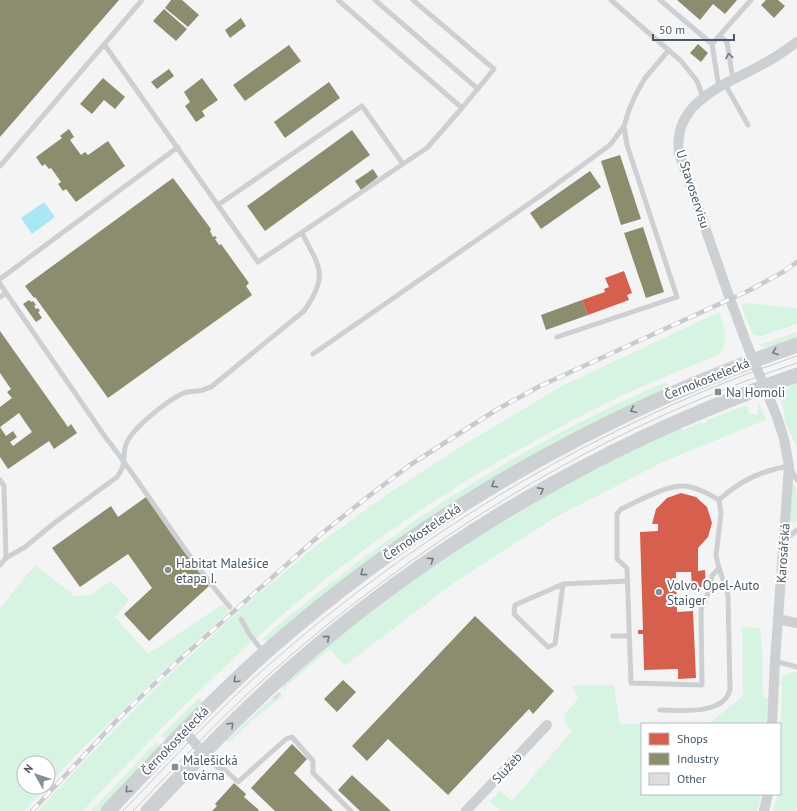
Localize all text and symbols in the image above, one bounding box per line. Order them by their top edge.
scale bar [653,16,734,42]
text: 50 m [659,22,685,37]
one-way arrow [725,53,734,59]
street label: U Stavoservisu [672,148,714,230]
one-way arrow [772,348,779,356]
street label: Černokostelecká [662,354,752,404]
place label: Na Homoli [726,384,785,401]
marker: Na Homoli [713,387,723,397]
one-way arrow [630,405,638,413]
one-way arrow [491,480,498,487]
one-way arrow [537,488,544,495]
street label: Černokostelecká [380,500,464,564]
street label: Karosářská [772,523,794,583]
place label: Habitat Malešice etapa I. [176,555,269,587]
one-way arrow [427,557,434,564]
marker: Habitat Malešice etapa I. [163,565,173,575]
one-way arrow [361,568,368,575]
place label: Volvo, Opel-Auto Staiger [666,577,760,609]
marker: Volvo, Opel-Auto Staiger [654,587,664,597]
one-way arrow [323,635,330,642]
one-way arrow [233,675,241,683]
street label: Černokostelecká [138,703,212,779]
one-way arrow [226,722,234,729]
legend [641,723,781,795]
text: Shops [677,731,708,746]
street label: Služeb [488,749,526,787]
text: Industry [677,751,719,766]
place label: Malešická továrna [183,752,238,784]
north arrow [16,755,56,795]
text: N [21,761,36,776]
marker: Malešická továrna [170,762,180,772]
text: Other [677,771,706,786]
one-way arrow [125,785,133,793]

